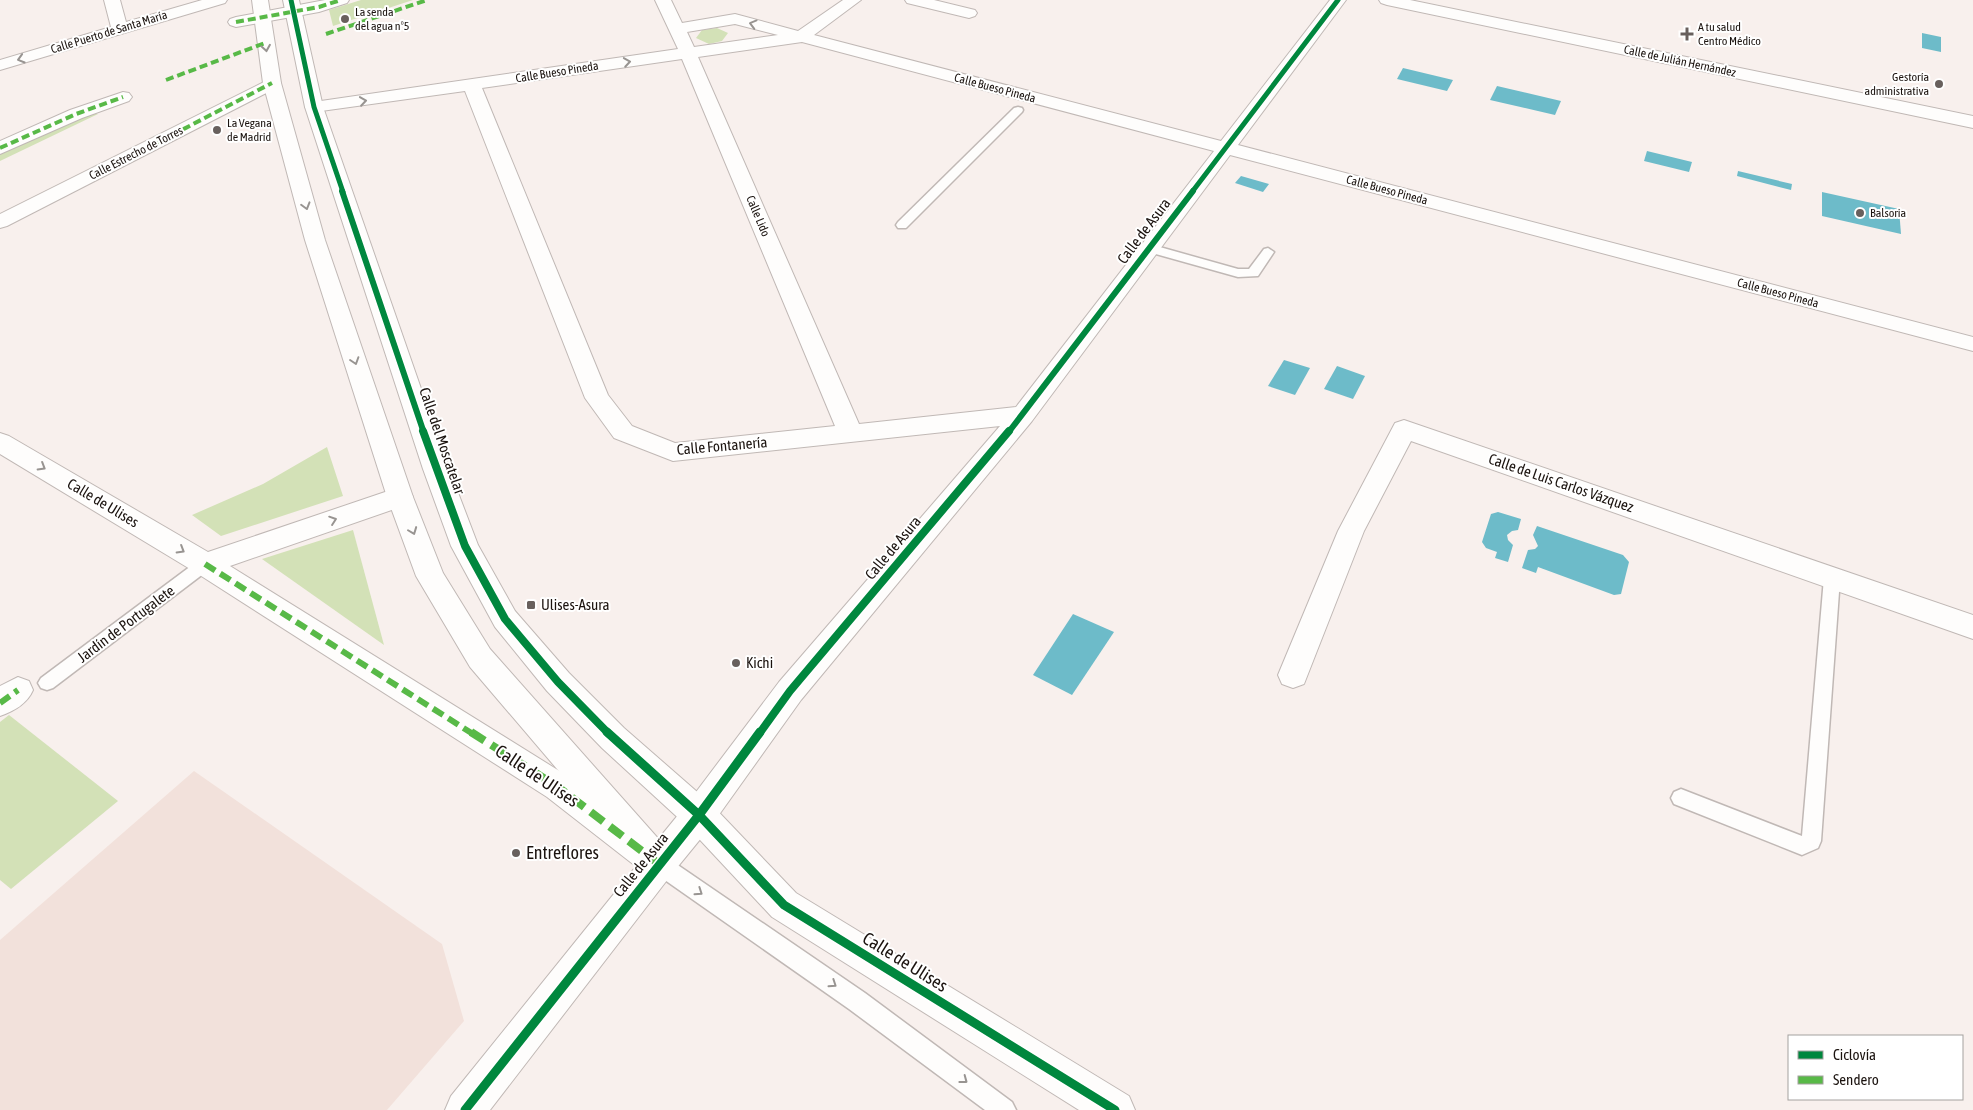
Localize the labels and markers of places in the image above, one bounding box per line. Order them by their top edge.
place label: La senda del agua nº5 [355,5,409,33]
marker: La senda del agua nº5 [339,13,351,25]
place label: A tu salud Centro Médico [1698,20,1761,48]
marker: A tu salud Centro Médico [1680,27,1694,41]
place label: Gestoría administrativa [1865,70,1929,98]
marker: Gestoría administrativa [1933,78,1945,90]
place label: La Vegana de Madrid [227,116,272,144]
marker: La Vegana de Madrid [211,124,223,136]
place label: Balsoria [1870,206,1906,220]
marker: Balsoria [1854,207,1866,219]
place label: Ulises-Asura [541,596,609,613]
marker: Ulises-Asura [525,599,537,611]
place label: Kichi [746,654,773,671]
marker: Kichi [730,657,742,669]
place label: Entreflores [526,842,599,863]
marker: Entreflores [510,847,522,859]

